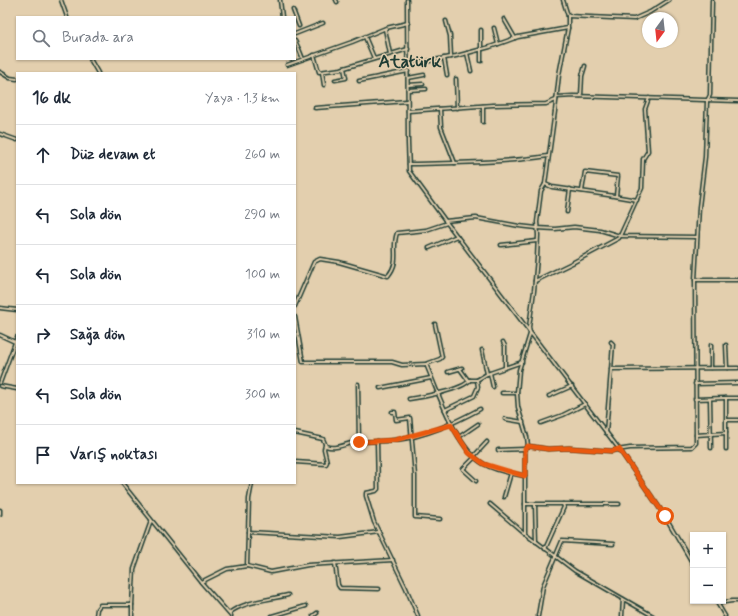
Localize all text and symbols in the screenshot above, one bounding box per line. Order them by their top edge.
north arrow [642,12,678,48]
search box [16,16,296,60]
icon: search [30,27,52,49]
text: Burada ara [62,28,134,48]
district label: Atatürk [378,50,442,74]
text: 16 dk [32,87,71,109]
text: Yaya · 1.3 km [205,90,280,107]
icon: ahead [32,144,54,166]
text: Düz devam et [70,145,155,165]
text: 260 m [245,146,280,163]
icon: left [32,204,54,226]
text: Sola dön [70,205,122,225]
text: 290 m [244,206,280,223]
icon: left [32,264,54,286]
text: Sola dön [70,265,122,285]
text: 100 m [245,266,280,283]
icon: right [32,324,54,346]
text: Sağa dön [70,325,125,345]
text: 310 m [247,326,280,343]
icon: left [32,384,54,406]
text: Sola dön [70,385,122,405]
text: 300 m [245,386,280,403]
route end [350,433,368,451]
icon: arrive [32,444,54,466]
text: Varış noktası [70,445,158,465]
route start [656,507,674,525]
map controls [690,532,726,604]
button: + [690,532,726,568]
button: − [690,568,726,604]

